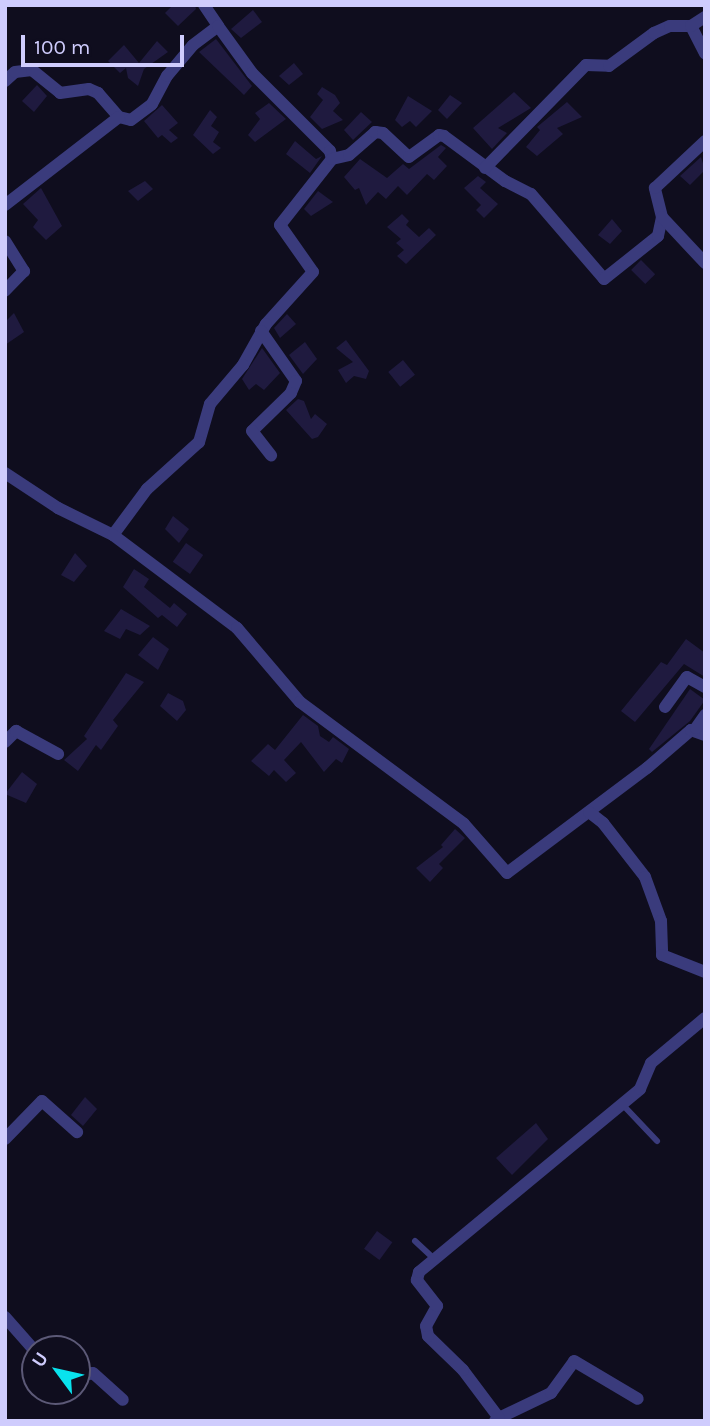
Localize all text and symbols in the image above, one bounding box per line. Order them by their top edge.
scale bar [24,21,187,65]
text: 100 m [34,35,91,59]
north arrow [21,1335,91,1405]
text: U [27,1348,53,1371]

